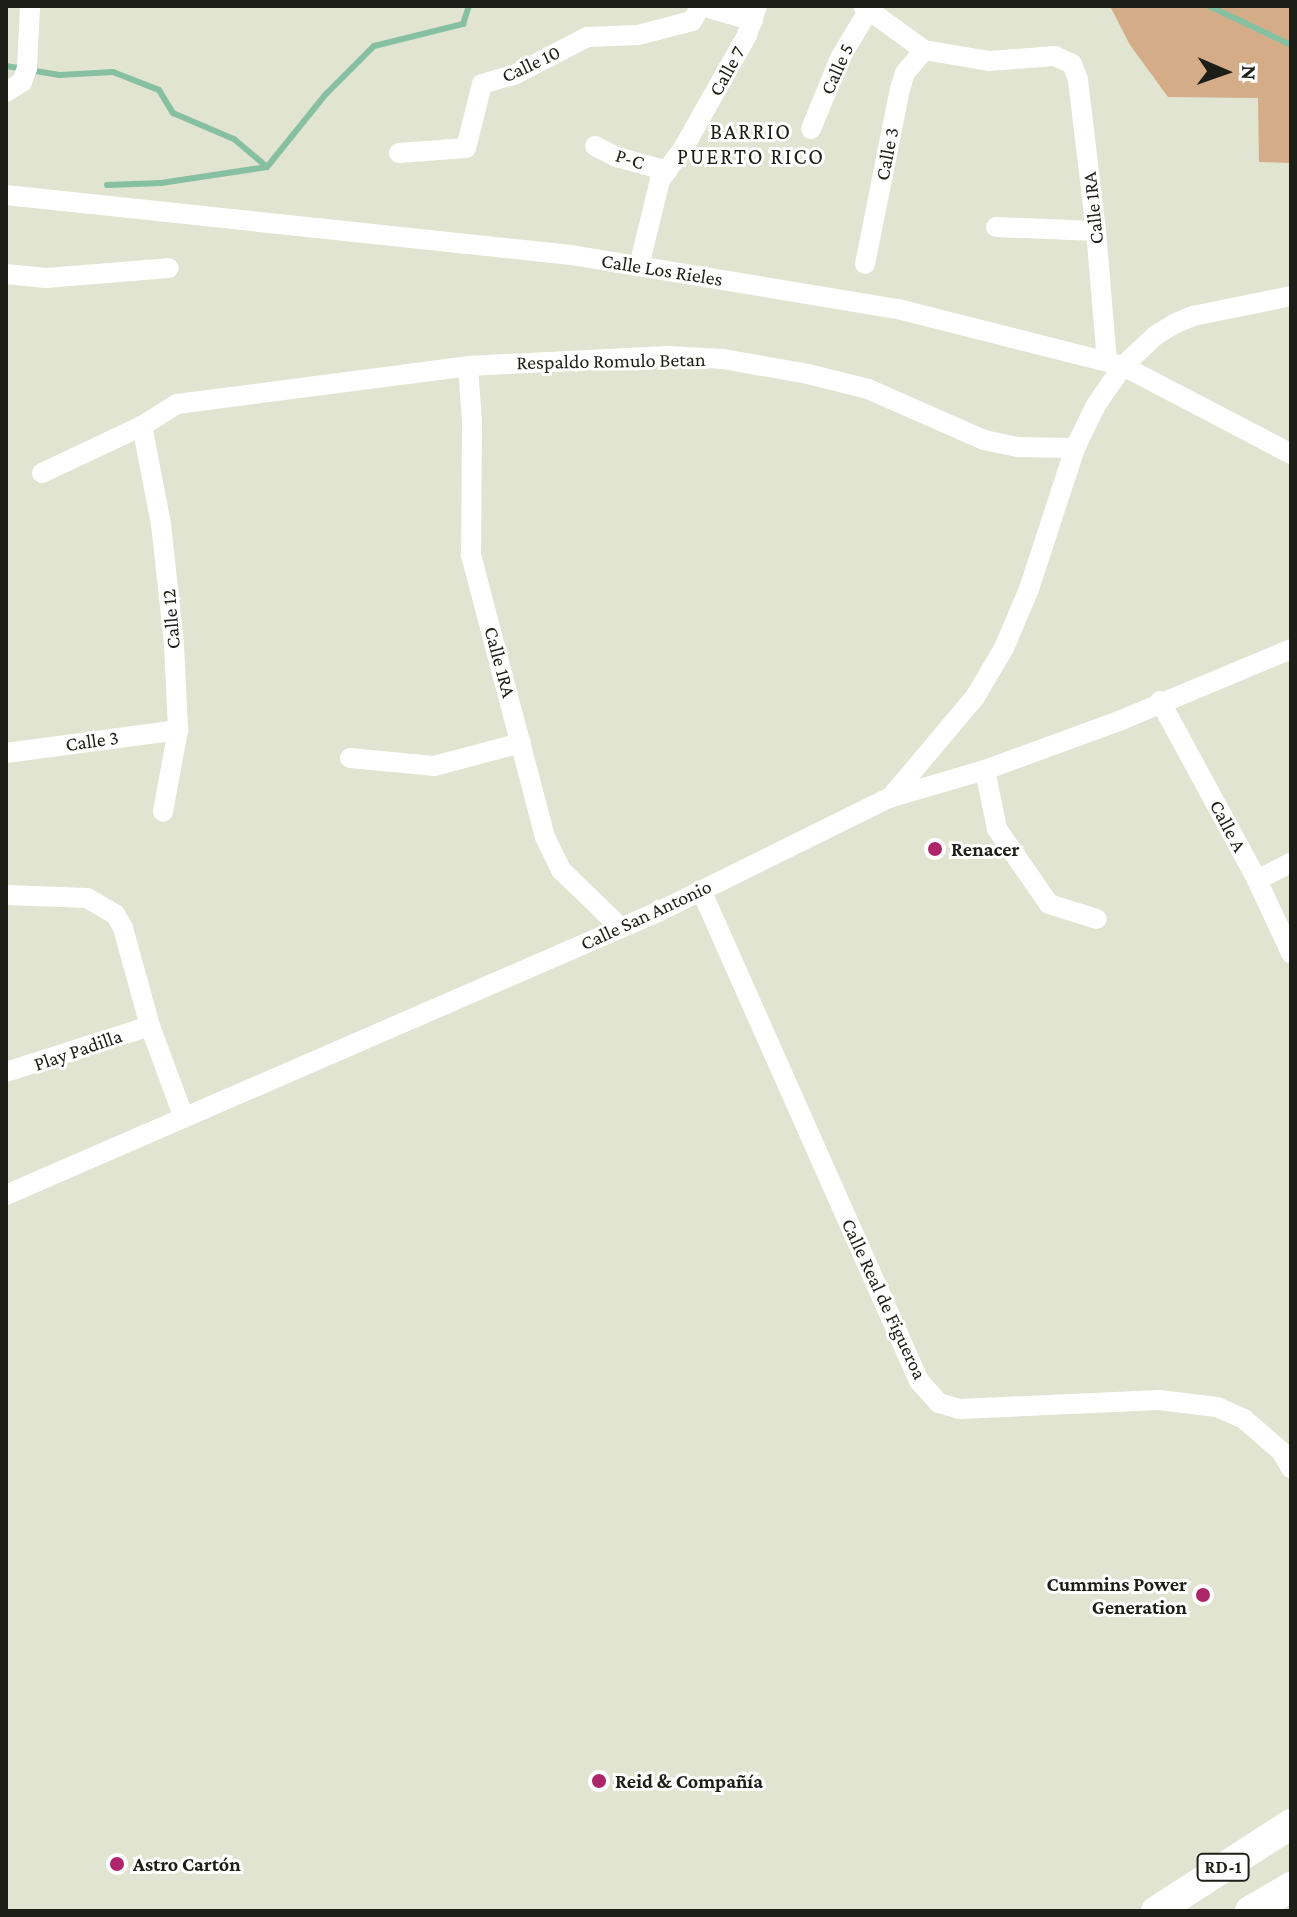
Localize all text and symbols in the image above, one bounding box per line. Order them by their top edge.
north arrow [1185,32,1265,112]
street label: Calle 10 [498,40,564,88]
street label: Calle 5 [815,40,859,98]
street label: Calle 7 [704,42,750,100]
text: N [1237,65,1262,81]
district label: BARRIO PUERTO RICO [677,118,825,170]
street label: Calle 3 [870,125,904,183]
street label: P-C [612,143,648,175]
street label: Calle 1RA [1077,171,1109,245]
street label: Calle Los Rieles [600,249,724,291]
street label: Respaldo Romulo Betan [516,347,706,375]
street label: Calle 12 [156,588,186,650]
street label: Calle 1RA [479,624,521,700]
street label: Calle 3 [64,725,120,757]
street label: Calle A [1204,796,1252,856]
place label: Renacer [951,837,1020,861]
marker: Renacer [926,840,944,858]
street label: Calle San Antonio [577,874,715,956]
street label: Play Padilla [31,1024,125,1076]
street label: Calle Real de Figueroa [836,1215,932,1383]
place label: Cummins Power Generation [1047,1572,1187,1619]
marker: Cummins Power Generation [1194,1586,1212,1604]
place label: Reid & Compañía [615,1769,763,1793]
marker: Reid & Compañía [590,1772,608,1790]
place label: Astro Cartón [133,1852,241,1876]
road number: RD-1 [1195,1853,1251,1881]
marker: Astro Cartón [108,1855,126,1873]

